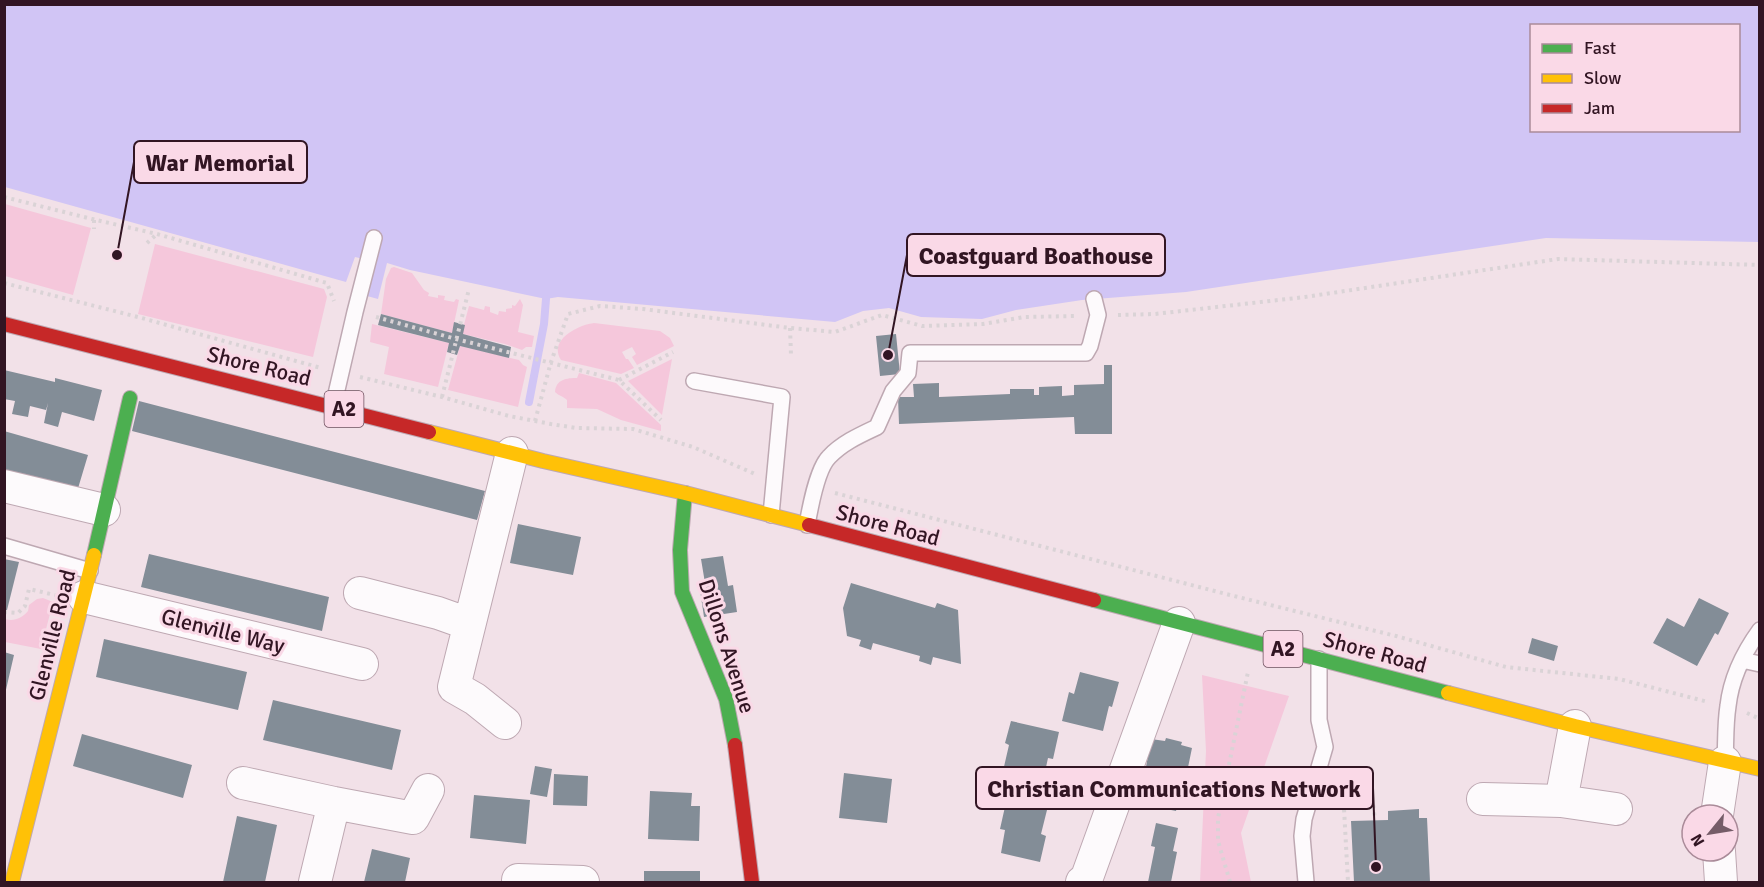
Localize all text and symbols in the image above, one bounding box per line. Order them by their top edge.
legend [1530,24,1740,132]
text: Fast [1584,37,1616,59]
text: Slow [1584,67,1621,89]
text: Jam [1584,97,1615,119]
callout: War Memorial [134,141,307,183]
text: War Memorial [146,148,295,178]
callout: Coastguard Boathouse [907,234,1165,276]
text: Coastguard Boathouse [919,241,1153,271]
street label: Shore Road [204,340,314,392]
road number: A2 [324,391,364,427]
street label: Shore Road [833,498,943,552]
street label: Glenville Road [23,567,81,703]
street label: Dillons Avenue [693,576,761,716]
street label: Glenville Way [159,603,288,660]
street label: Shore Road [1320,625,1430,679]
road number: A2 [1264,631,1302,667]
callout: Christian Communications Network [976,767,1373,809]
text: Christian Communications Network [987,774,1361,804]
north arrow [1680,803,1740,863]
text: N [1686,830,1709,850]

